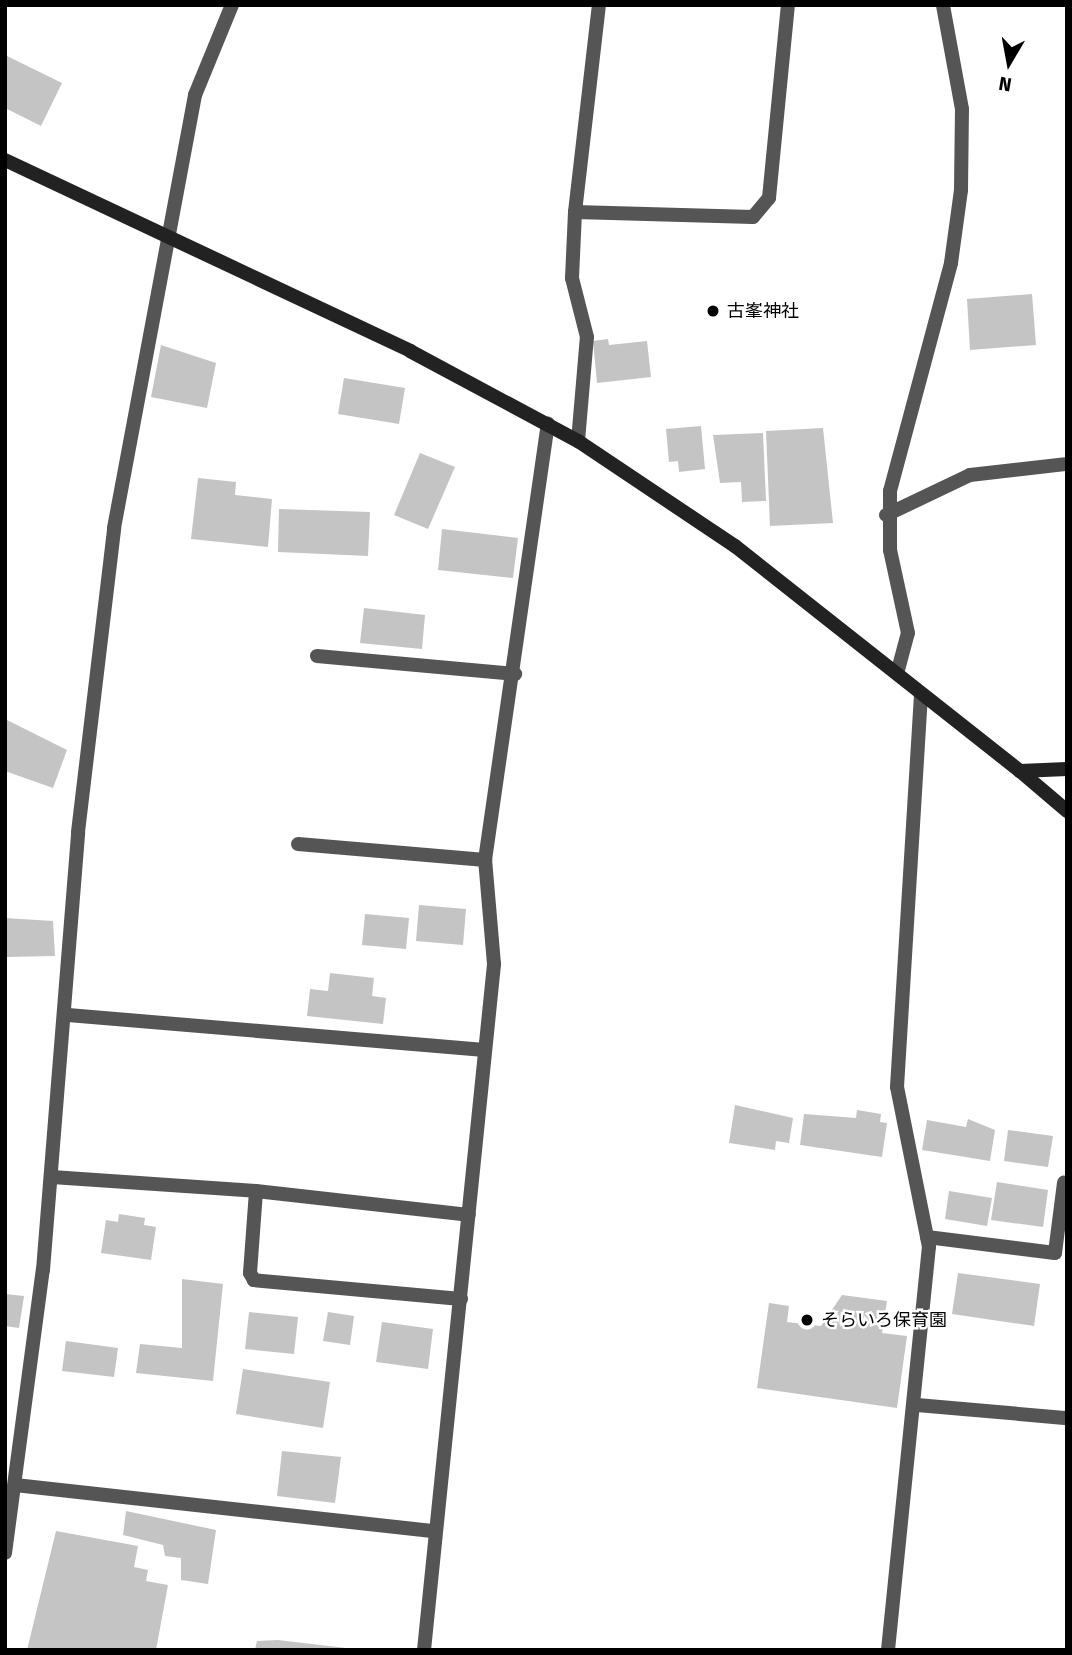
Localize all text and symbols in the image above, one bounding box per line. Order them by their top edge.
north arrow [974,28,1044,98]
text: N [997,72,1013,97]
place label: 古峯神社 [727,300,799,322]
marker: 古峯神社 [705,303,721,319]
place label: そらいろ保育園 [821,1309,947,1331]
marker: そらいろ保育園 [799,1312,815,1328]

